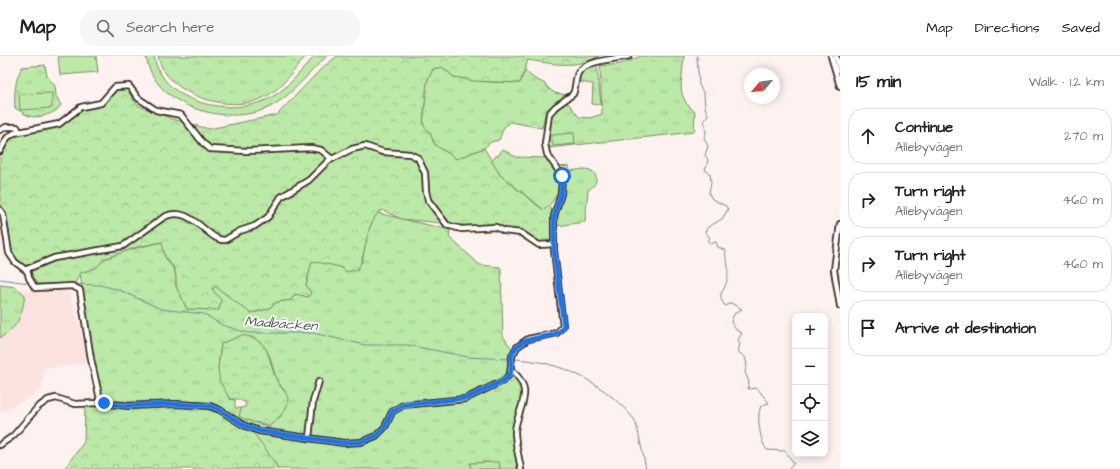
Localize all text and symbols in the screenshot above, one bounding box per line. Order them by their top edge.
search box [80,10,360,46]
text: Map [20,14,56,41]
icon: search [94,17,116,39]
text: Search here [126,17,215,38]
text: Map [926,18,953,38]
text: Directions [975,18,1040,38]
text: Saved [1062,18,1100,38]
north arrow [744,68,780,104]
text: 15 min [856,70,901,94]
text: Walk · 1.2 km [1029,73,1104,91]
text: Continue [895,117,953,138]
icon: ahead [857,125,879,147]
text: 270 m [1064,127,1103,145]
text: Allebyvägen [895,138,962,156]
route start [553,167,571,185]
text: Turn right [895,181,966,202]
icon: right [857,189,879,211]
text: 460 m [1062,191,1103,209]
text: Allebyvägen [895,202,962,220]
text: Turn right [895,245,966,266]
icon: right [857,253,879,275]
text: 460 m [1062,255,1103,273]
text: Allebyvägen [895,266,962,284]
water label: Madbäcken [244,311,319,337]
map controls [792,313,828,457]
button: + [792,313,828,349]
icon: arrive [857,317,879,339]
text: Arrive at destination [895,318,1036,339]
button: − [792,349,828,385]
button: locate [792,385,828,421]
route end [95,394,113,412]
button: layers [792,421,828,457]

